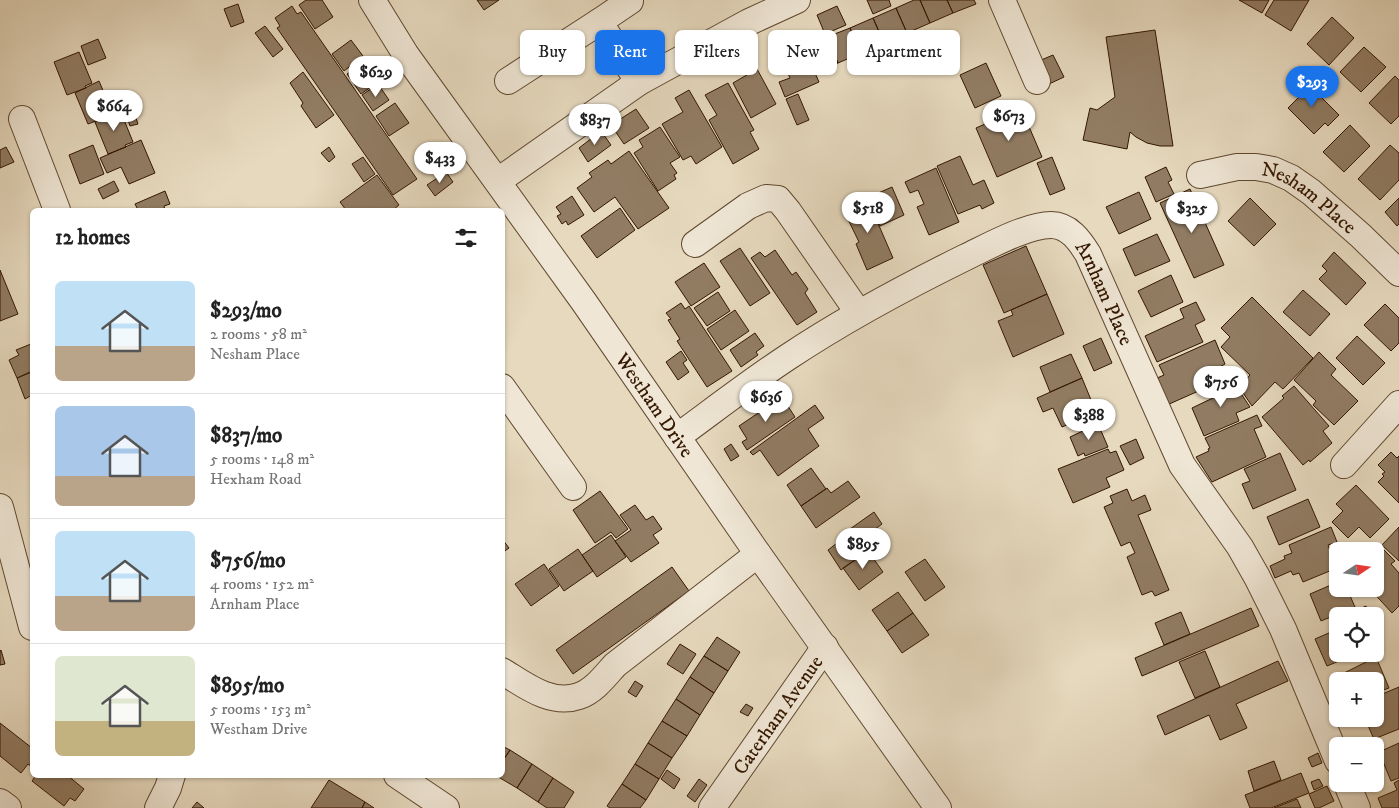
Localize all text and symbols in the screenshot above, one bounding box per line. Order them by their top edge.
chip: Buy [520,30,585,75]
chip: Rent [595,30,665,75]
chip: Filters [675,30,758,75]
chip: New [768,30,837,75]
chip: Apartment [847,30,960,75]
pin: $629 [346,56,406,98]
text: $629 [360,62,392,82]
pin: $293 [1282,66,1342,108]
text: $293 [1297,72,1327,92]
pin: $664 [84,90,144,132]
text: $664 [97,96,131,116]
pin: $673 [979,100,1039,142]
pin: $837 [565,104,625,146]
text: $673 [993,106,1025,126]
text: $837 [579,110,611,130]
pin: $433 [410,142,470,184]
text: $433 [425,148,455,168]
street label: Nesham Place [1259,157,1361,240]
pin: $518 [838,192,898,234]
pin: $325 [1162,192,1222,234]
text: $518 [853,198,883,218]
text: $325 [1177,198,1207,218]
icon: filters [452,224,480,252]
text: 12 homes [55,225,130,251]
street label: Arnham Place [1069,236,1138,349]
text: $293/mo [210,298,282,324]
icon: home [95,301,155,361]
text: 2 rooms · 58 m² [210,324,307,344]
text: Nesham Place [210,344,300,364]
street label: Westham Drive [608,348,699,463]
pin: $756 [1191,366,1251,408]
text: $756 [1204,372,1238,392]
pin: $636 [736,380,796,423]
text: $636 [750,387,782,407]
pin: $388 [1059,398,1119,441]
text: $388 [1074,405,1104,425]
text: $837/mo [210,423,282,449]
icon: home [95,426,155,486]
text: 5 rooms · 148 m² [210,449,314,469]
text: Hexham Road [210,469,301,489]
pin: $895 [833,528,893,570]
text: $895 [847,534,879,554]
north arrow [1329,542,1384,598]
map controls [1329,542,1384,792]
text: $756/mo [210,548,285,574]
icon: home [95,551,155,611]
text: 4 rooms · 152 m² [210,574,314,594]
text: Arnham Place [210,594,299,614]
button: locate [1329,607,1384,662]
street label: Caterham Avenue [728,651,829,780]
button: + [1329,672,1384,727]
text: $895/mo [210,673,284,699]
icon: home [95,676,155,736]
text: 5 rooms · 153 m² [210,699,311,719]
text: Westham Drive [210,719,307,739]
button: − [1329,737,1384,792]

